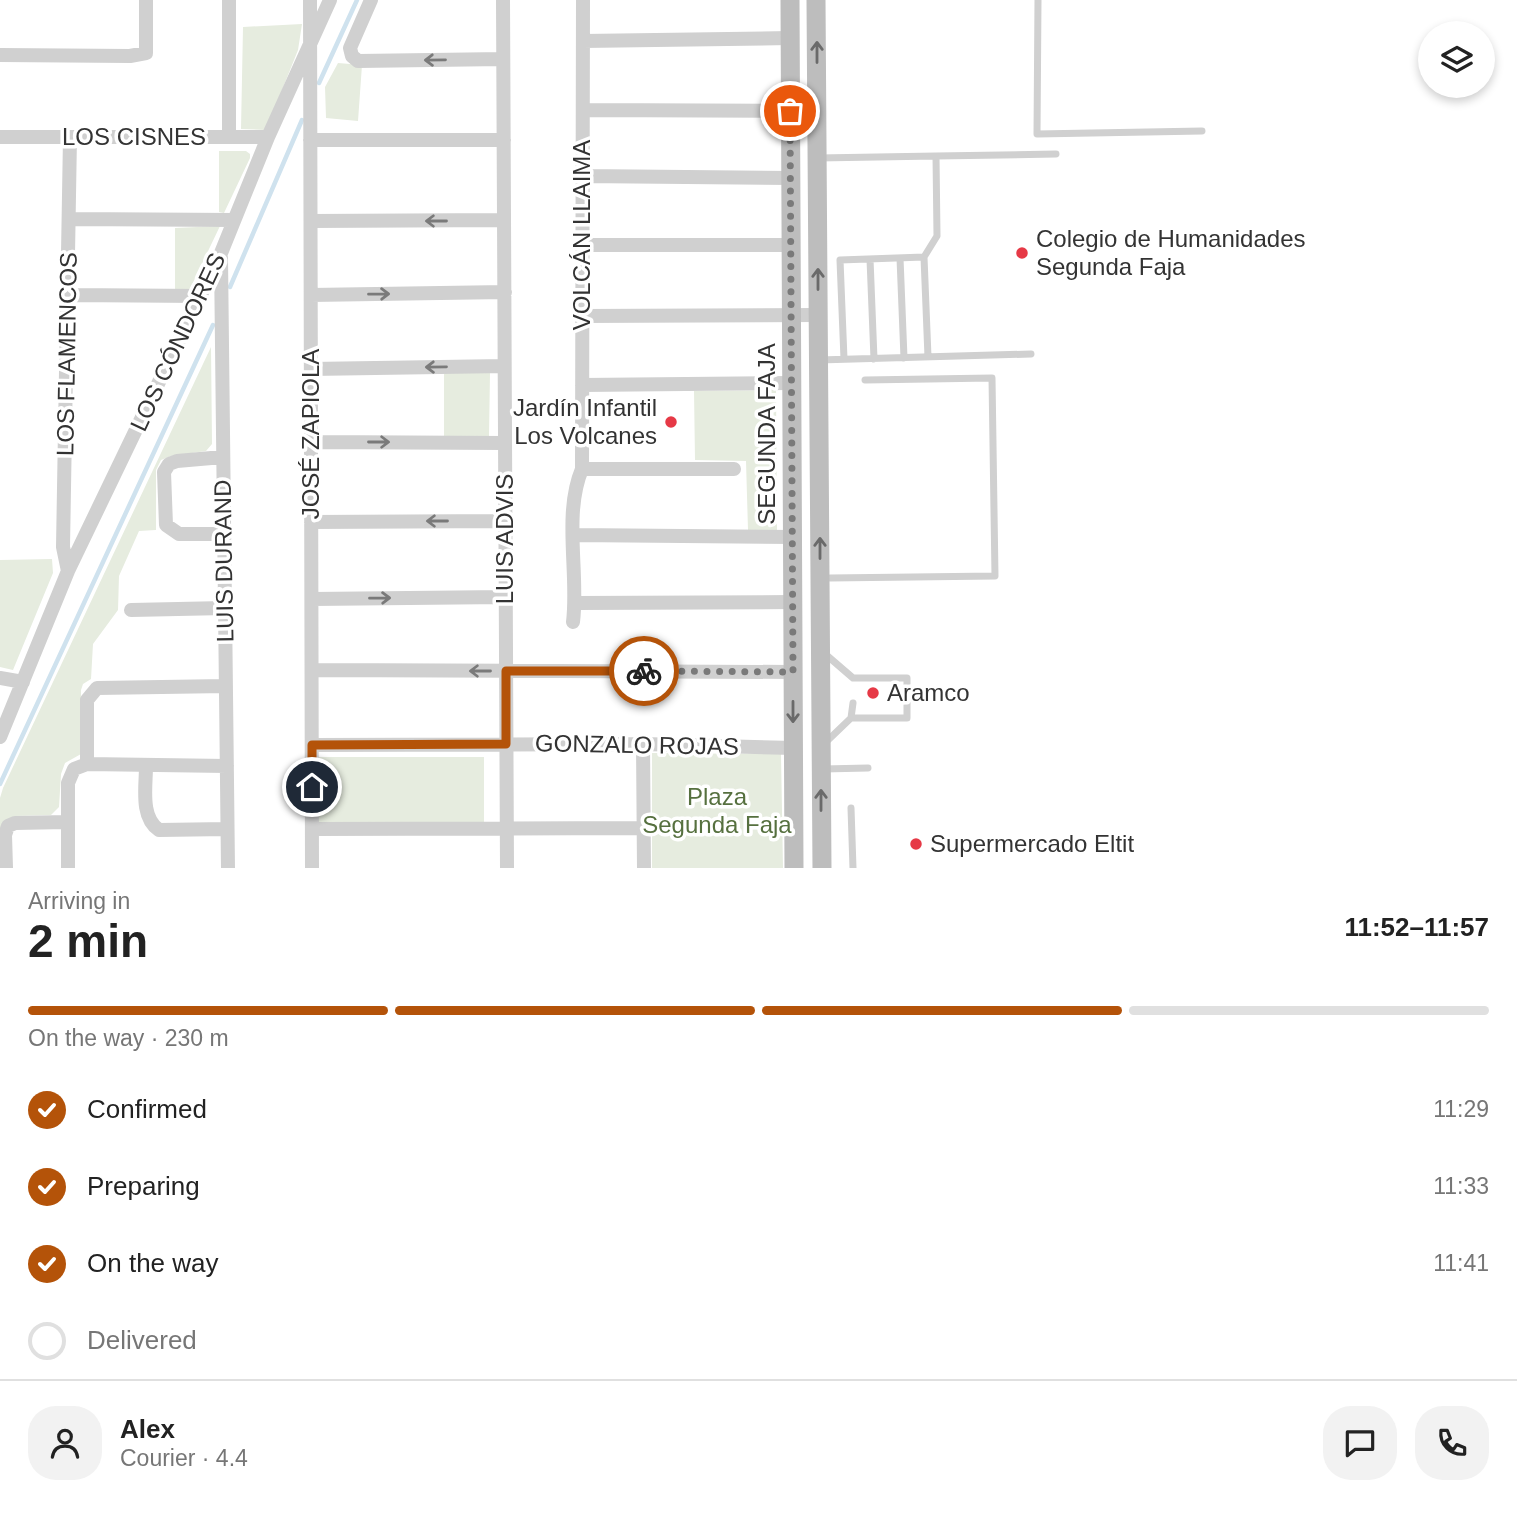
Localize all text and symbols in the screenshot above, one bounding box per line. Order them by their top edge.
map controls [1418,21,1495,98]
button: layers [1418,21,1495,98]
one-way arrow [810,41,824,64]
one-way arrow [424,53,447,67]
pin [760,81,820,141]
icon: bag [771,92,809,130]
street label: LOS CISNES [62,123,206,150]
street label: VOLCÁN LLAIMA [568,140,595,330]
one-way arrow [424,214,447,228]
place label: Colegio de Humanidades Segunda Faja [1036,225,1306,280]
marker: Colegio de Humanidades Segunda Faja [1014,245,1030,261]
street label: LOS CÓNDORES [124,248,231,435]
street label: LOS FLAMENCOS [51,252,82,456]
one-way arrow [811,268,825,291]
one-way arrow [367,287,390,301]
street label: SEGUNDA FAJA [753,343,780,525]
street label: JOSÉ ZAPIOLA [297,349,324,519]
one-way arrow [425,360,448,374]
place label: Jardín Infantil Los Volcanes [513,394,657,449]
marker: Jardín Infantil Los Volcanes [663,414,679,430]
one-way arrow [368,435,391,449]
street label: LUIS ADVIS [491,474,518,604]
street label: LUIS DURAND [209,479,238,643]
one-way arrow [425,514,448,528]
one-way arrow [813,537,827,560]
one-way arrow [368,592,391,605]
courier [609,636,679,706]
icon: bike [625,652,663,690]
one-way arrow [469,664,492,678]
place label: Aramco [887,679,970,706]
marker: Aramco [865,685,881,701]
one-way arrow [786,700,800,723]
street label: GONZALO ROJAS [535,729,739,760]
pin [282,757,342,817]
icon: home [293,768,331,806]
park label: Plaza Segunda Faja [642,783,792,838]
one-way arrow [814,789,828,812]
place label: Supermercado Eltit [930,830,1134,857]
marker: Supermercado Eltit [908,836,924,852]
text: Arriving in [28,888,130,914]
text: 11:52–11:57 [1344,912,1489,942]
text: 2 min [28,915,148,967]
text: On the way · 230 m [28,1025,229,1051]
icon: check [28,1091,66,1129]
text: Confirmed [87,1094,207,1124]
text: 11:29 [1433,1096,1489,1122]
icon: check [28,1168,66,1206]
text: Preparing [87,1171,200,1201]
text: 11:33 [1433,1173,1489,1199]
icon: check [28,1245,66,1283]
text: On the way [87,1248,219,1278]
text: 11:41 [1433,1250,1489,1276]
text: Delivered [87,1325,197,1355]
button: person [28,1406,102,1480]
button: chat [1323,1406,1397,1480]
button: phone [1415,1406,1489,1480]
text: Alex [120,1414,175,1444]
text: Courier · 4.4 [120,1445,248,1471]

